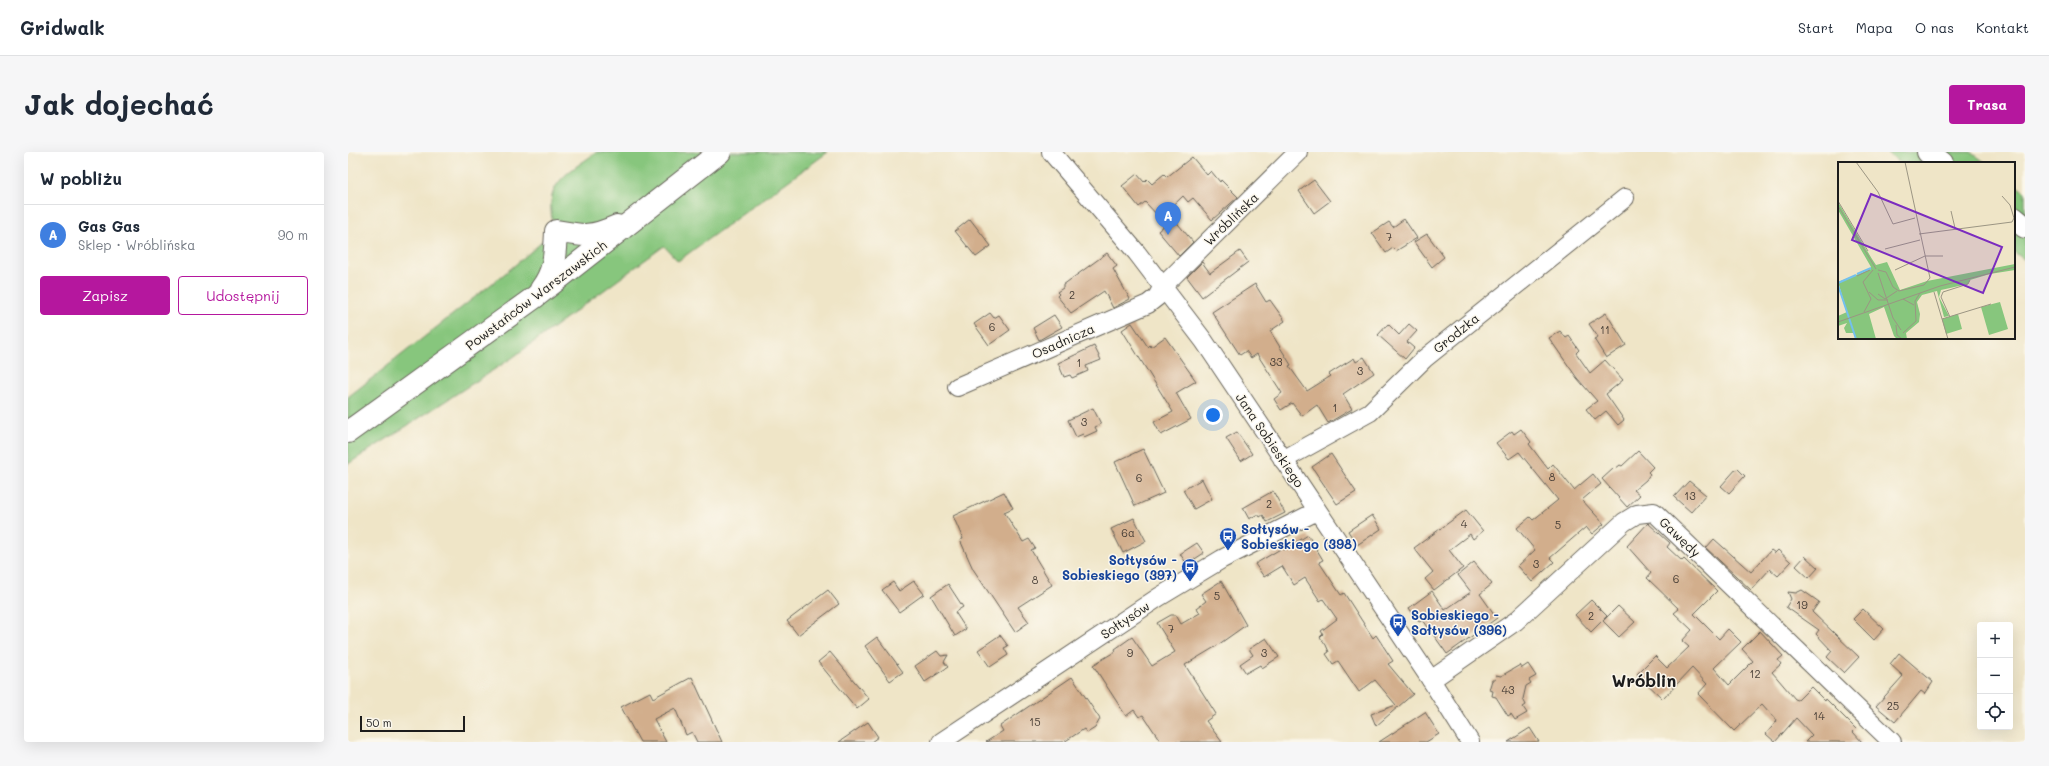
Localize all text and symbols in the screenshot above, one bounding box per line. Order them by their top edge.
text: Gridwalk [20,15,105,40]
text: Start [1798,18,1834,37]
text: Mapa [1856,18,1893,37]
text: O nas [1915,18,1954,37]
text: Kontakt [1976,18,2029,37]
button: Trasa [1949,85,2025,124]
text: Jak dojechać [24,86,214,122]
inset map [1838,162,2015,339]
text: W pobliżu [40,167,122,189]
street label: Wróblińska [1200,188,1262,249]
pin: A [1155,202,1181,235]
text: Gas Gas [78,216,140,236]
text: A [48,226,58,243]
text: 90 m [278,226,308,243]
house number: 7 [1386,229,1392,244]
text: Sklep · Wróblińska [78,236,195,253]
street label: Powstańców Warszawskich [462,236,610,353]
button: Zapisz [40,276,170,315]
button: Udostępnij [178,276,308,315]
house number: 2 [1069,287,1075,302]
street label: Grodzka [1429,309,1482,356]
house number: 6 [989,319,995,334]
street label: Osadnicza [1029,319,1097,362]
house number: 11 [1600,322,1610,337]
house number: 33 [1270,354,1283,369]
house number: 1 [1077,355,1081,370]
house number: 3 [1357,363,1364,378]
street label: Jana Sobieskiego [1232,389,1309,491]
house number: 1 [1333,400,1337,415]
your location [1203,405,1223,425]
house number: 3 [1081,414,1088,429]
house number: 8 [1549,469,1556,484]
house number: 6 [1136,470,1142,485]
house number: 13 [1684,488,1696,503]
house number: 2 [1266,496,1272,511]
street label: Gawędy [1656,513,1705,561]
house number: 4 [1461,516,1468,531]
house number: 5 [1555,517,1561,532]
place label: Sołtysów - Sobieskiego (398) [1241,520,1357,552]
house number: 6a [1121,525,1135,540]
bus stop icon: Sołtysów - Sobieskiego (398) [1218,526,1238,551]
place label: Sołtysów - Sobieskiego (397) [1062,551,1177,583]
house number: 3 [1533,556,1540,571]
bus stop icon: Sołtysów - Sobieskiego (397) [1180,557,1200,582]
house number: 6 [1673,571,1679,586]
house number: 8 [1032,572,1039,587]
house number: 5 [1214,588,1220,603]
street label: Sołtysów [1097,597,1153,642]
house number: 19 [1796,597,1808,612]
place label: Sobieskiego - Sołtysów (396) [1411,606,1507,639]
house number: 2 [1588,608,1594,623]
bus stop icon: Sobieskiego - Sołtysów (396) [1388,612,1408,637]
house number: 7 [1168,621,1174,636]
map controls [1977,622,2013,730]
button: + [1977,622,2013,658]
house number: 9 [1127,645,1134,660]
house number: 3 [1261,645,1268,660]
button: − [1977,658,2013,694]
house number: 12 [1749,666,1761,681]
district label: Wróblin [1612,669,1676,691]
house number: 43 [1502,682,1515,697]
button: locate [1977,694,2013,730]
house number: 25 [1887,698,1899,713]
house number: 14 [1813,708,1825,723]
scale bar [360,714,465,733]
house number: 15 [1029,714,1041,729]
text: 50 m [366,715,392,730]

